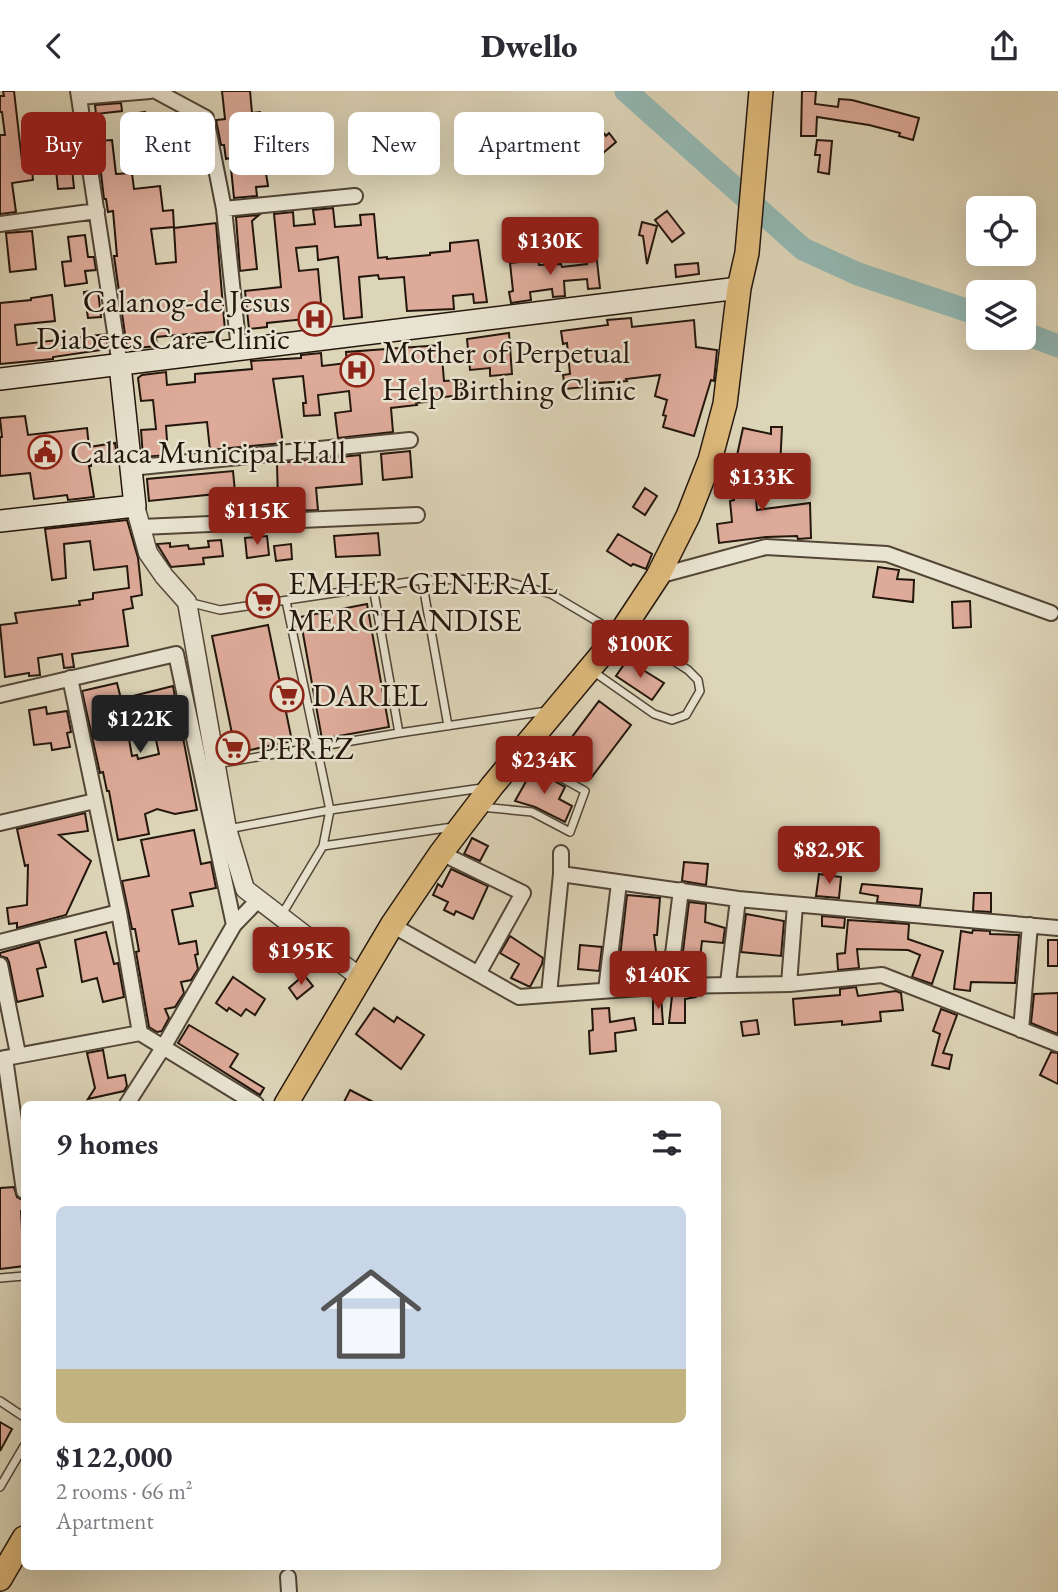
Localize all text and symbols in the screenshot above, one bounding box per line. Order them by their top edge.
text: Dwello [481,25,577,67]
icon: back [35,27,73,65]
icon: share [985,27,1023,65]
chip: Buy [21,112,106,175]
chip: Rent [120,112,215,175]
chip: Filters [229,112,334,175]
chip: New [348,112,440,175]
chip: Apartment [454,112,604,175]
map controls [966,196,1036,350]
button: locate [966,196,1036,266]
pin: $130K [501,218,599,277]
text: $130K [518,225,582,255]
place label: Calanog-de Jesus Diabetes Care Clinic [36,280,290,359]
button: layers [966,280,1036,350]
hospital icon: Calanog-de Jesus Diabetes Care Clinic [296,300,334,338]
place label: Mother of Perpetual Help Birthing Clinic [382,331,636,410]
hospital icon: Mother of Perpetual Help Birthing Clinic [338,351,376,389]
place label: Calaca Municipal Hall [70,431,346,473]
public building icon: Calaca Municipal Hall [26,433,64,471]
pin: $133K [713,453,811,513]
text: $133K [730,461,794,491]
pin: $115K [208,487,306,547]
text: $115K [225,495,289,525]
place label: EMHER GENERAL MERCHANDISE [288,562,558,641]
supermarket icon: EMHER GENERAL MERCHANDISE [244,582,282,620]
pin: $100K [591,621,689,680]
text: $100K [608,628,672,658]
place label: DARIEL [312,674,428,716]
supermarket icon: DARIEL [268,676,306,714]
pin: $122K [91,695,189,755]
text: $122K [108,703,172,733]
place label: PEREZ [258,727,354,769]
supermarket icon: PEREZ [214,729,252,767]
pin: $234K [495,737,593,796]
text: $234K [512,744,576,774]
pin: $82.9K [772,827,886,886]
text: $82.9K [794,834,864,864]
pin: $195K [252,927,350,987]
text: $195K [269,935,333,965]
pin: $140K [609,951,707,1011]
text: $140K [626,959,690,989]
text: 9 homes [56,1124,158,1163]
icon: filters [648,1124,686,1162]
icon: home [308,1251,434,1377]
text: $122,000 [56,1437,172,1476]
text: 2 rooms · 66 m² [56,1476,193,1506]
text: Apartment [56,1506,154,1536]

